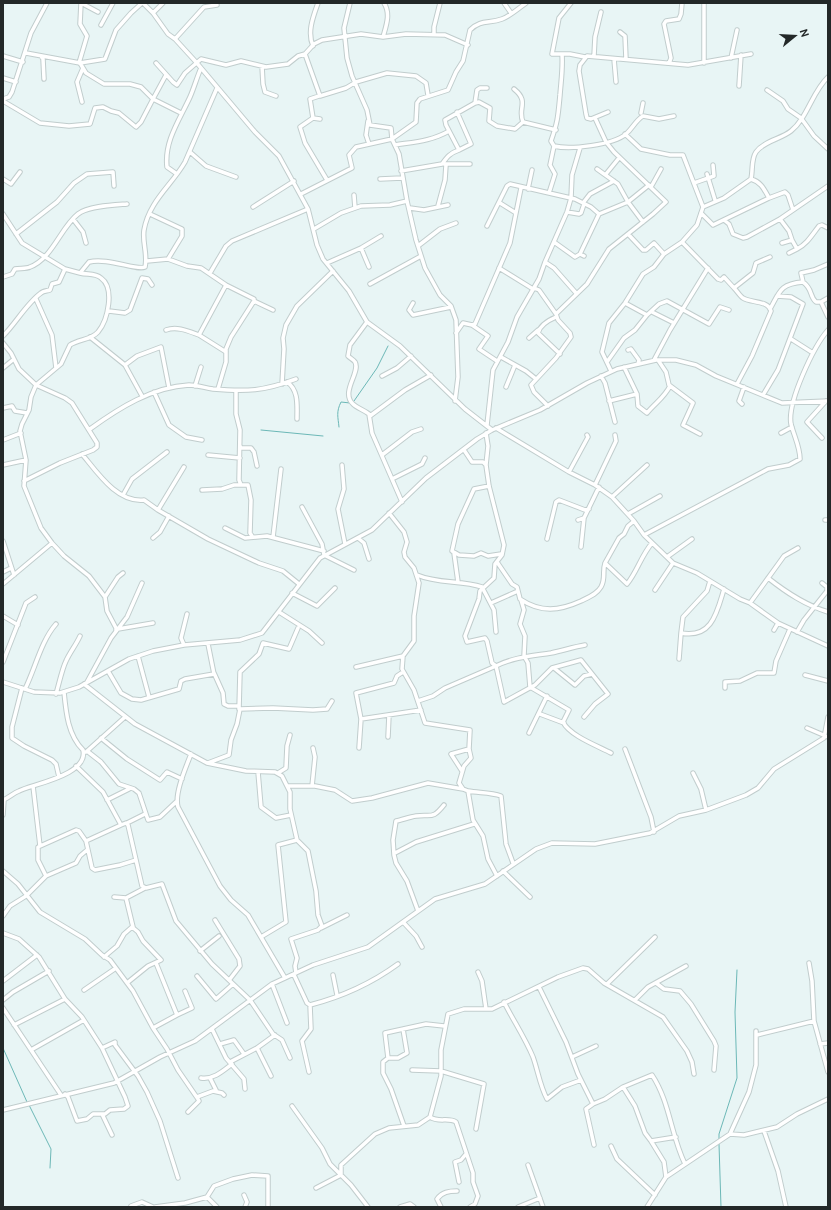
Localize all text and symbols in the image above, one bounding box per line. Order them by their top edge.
north arrow [775,16,815,56]
text: N [797,27,812,39]

